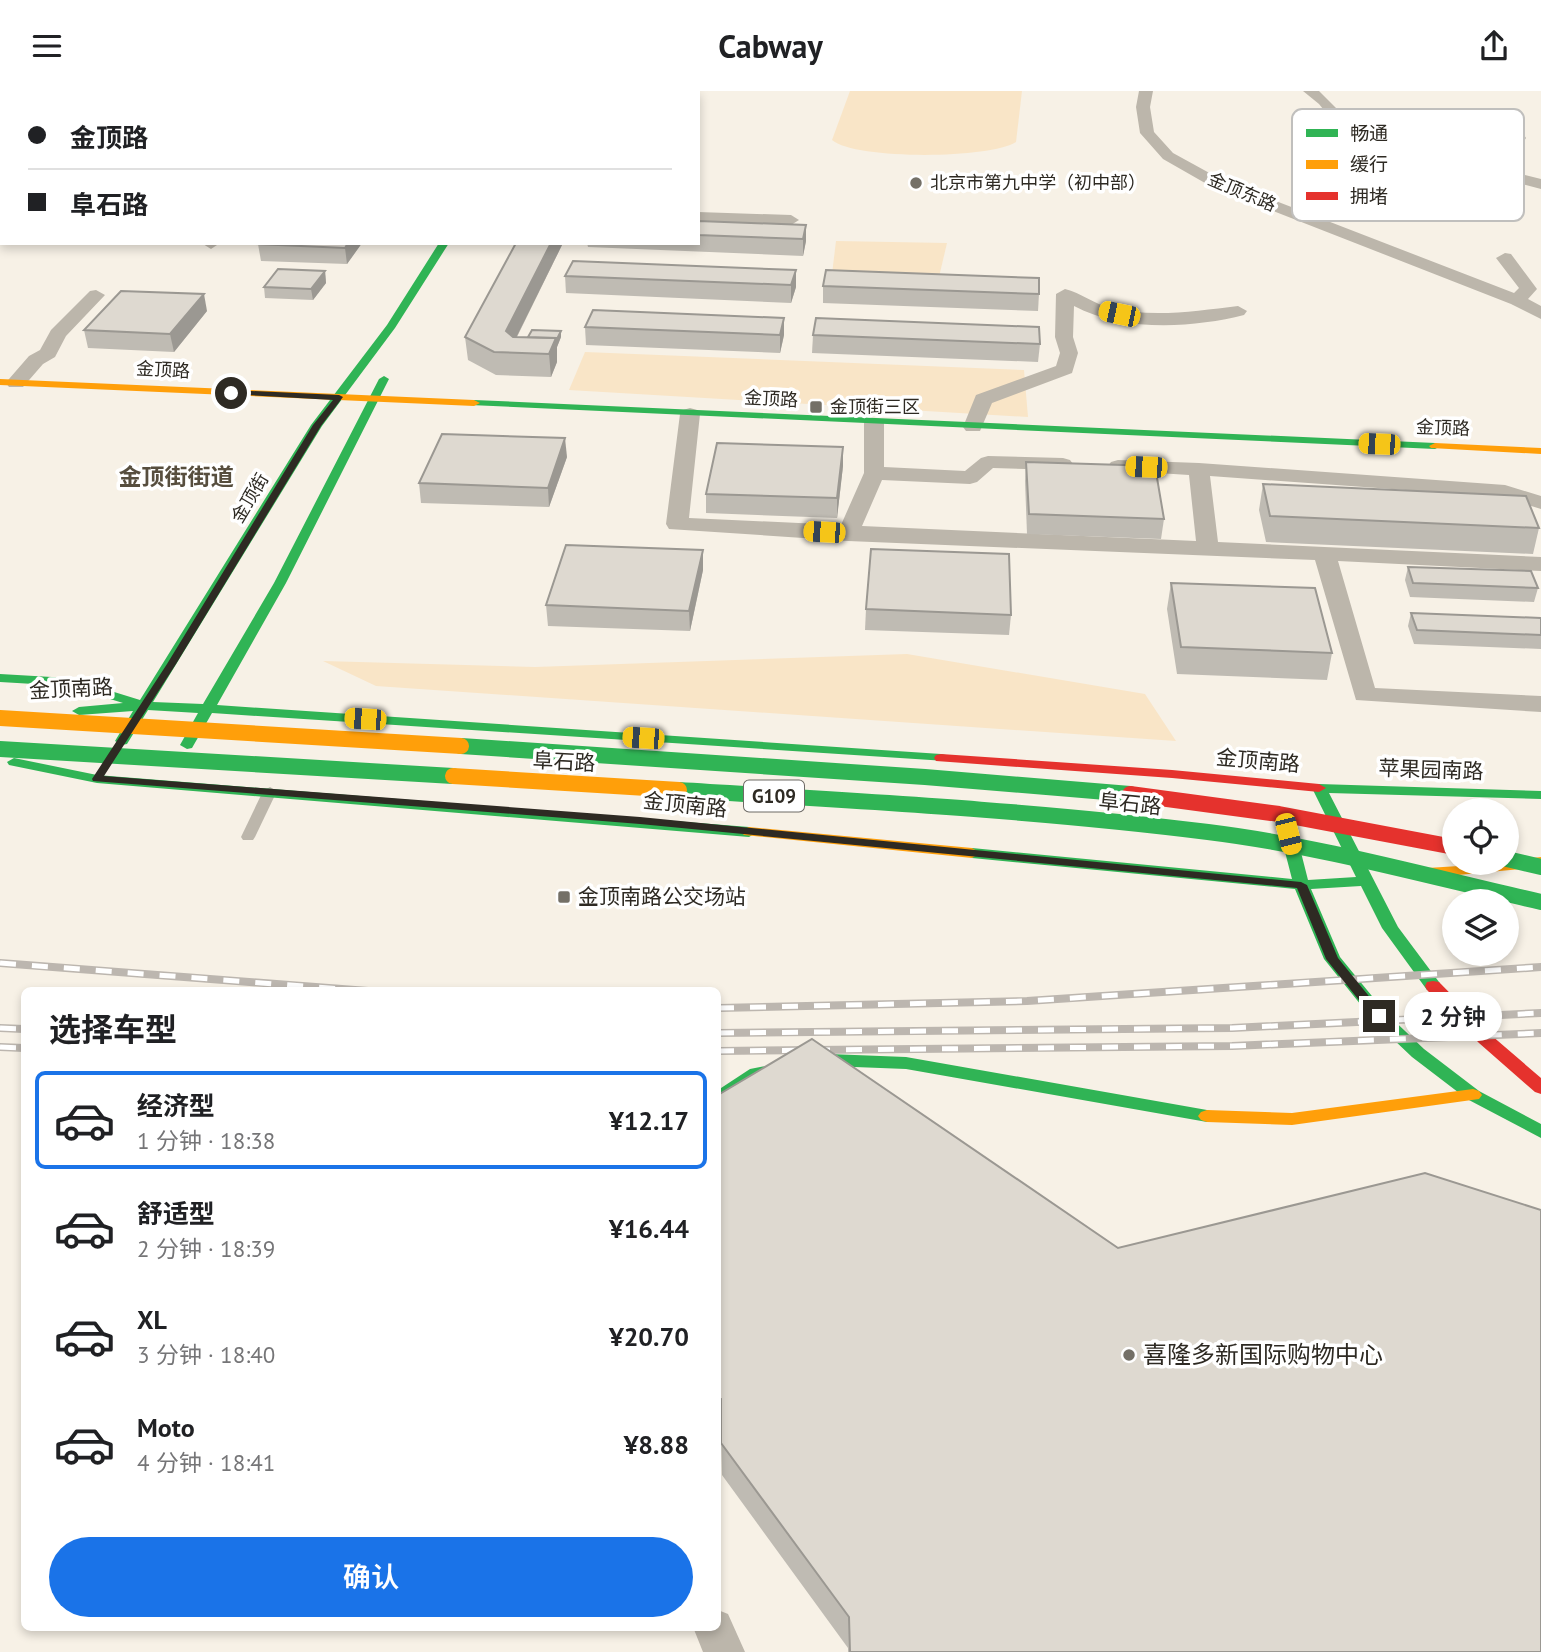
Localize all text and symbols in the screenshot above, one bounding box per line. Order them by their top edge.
text: Cabway [718,25,823,67]
icon: menu [28,27,66,65]
icon: share [1475,27,1513,65]
legend [1292,109,1524,221]
text: 金顶路 [70,121,148,154]
text: 畅通 [1350,121,1388,145]
text: 缓行 [1350,152,1388,176]
street label: 金顶东路 [1205,167,1280,216]
place label: 北京市第九中学（初中部） [930,171,1146,194]
marker: 北京市第九中学（初中部） [908,175,924,191]
text: 拥堵 [1350,184,1388,208]
text: 阜石路 [70,188,148,221]
car [1097,299,1142,329]
street label: 金顶路 [135,357,191,382]
route start [215,377,247,409]
street label: 金顶路 [743,386,799,411]
place label: 金顶街三区 [830,395,920,418]
marker: 金顶街三区 [808,399,824,415]
street label: 金顶路 [1416,415,1470,440]
car [1358,433,1401,455]
car [1125,456,1168,478]
district label: 金顶街街道 [119,462,234,491]
street label: 金顶街 [226,469,273,527]
car [803,520,846,544]
street label: 金顶南路 [28,673,114,704]
car [344,707,387,731]
car [622,726,665,750]
street label: 金顶南路 [1215,743,1301,778]
street label: 阜石路 [532,746,596,777]
street label: 苹果园南路 [1378,754,1484,785]
road number: G109 [744,781,804,811]
street label: 金顶南路 [642,787,728,822]
street label: 阜石路 [1097,787,1163,820]
map controls [1442,798,1519,966]
button: locate [1442,798,1519,875]
car [1273,811,1304,857]
place label: 金顶南路公交场站 [578,883,746,910]
marker: 金顶南路公交场站 [556,889,572,905]
button: layers [1442,889,1519,966]
callout: 2 分钟 [1404,991,1502,1041]
route end [1363,1000,1395,1032]
text: 2 分钟 [1421,1002,1485,1031]
text: 选择车型 [49,1008,177,1050]
icon: car [53,1089,116,1152]
text: 经济型 [137,1089,215,1122]
text: ¥12.17 [609,1104,689,1137]
text: 1 分钟 · 18:38 [137,1126,275,1155]
icon: car [53,1197,116,1260]
text: 舒适型 [137,1197,215,1230]
text: ¥16.44 [609,1212,689,1245]
text: 2 分钟 · 18:39 [137,1234,275,1263]
text: XL [137,1303,167,1336]
icon: car [53,1305,116,1368]
text: ¥20.70 [609,1320,689,1353]
place label: 喜隆多新国际购物中心 [1143,1339,1383,1370]
text: 3 分钟 · 18:40 [137,1340,275,1369]
marker: 喜隆多新国际购物中心 [1121,1347,1137,1363]
text: Moto [137,1411,195,1444]
icon: car [53,1413,116,1476]
text: ¥8.88 [624,1428,689,1461]
text: 4 分钟 · 18:41 [137,1448,275,1477]
button: 确认 [49,1537,693,1617]

